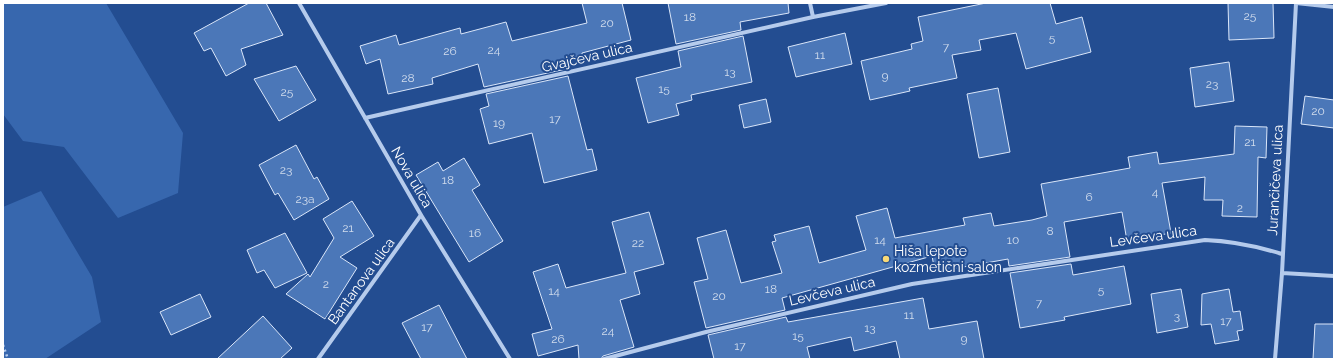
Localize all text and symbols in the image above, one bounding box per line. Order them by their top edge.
house number: 25 [1244,9,1257,23]
house number: 18 [684,10,696,24]
house number: 20 [600,16,614,30]
house number: 5 [1049,31,1056,45]
street label: Gvajčeva ulica [540,39,634,75]
house number: 7 [943,40,950,54]
house number: 24 [488,43,501,57]
house number: 26 [443,44,457,58]
house number: 11 [815,48,825,62]
house number: 13 [724,65,736,79]
house number: 9 [881,69,889,83]
house number: 28 [401,71,415,85]
house number: 23 [1206,77,1218,91]
house number: 15 [658,82,670,96]
house number: 25 [281,85,294,99]
house number: 20 [1311,104,1325,118]
house number: 17 [549,112,561,126]
house number: 19 [493,116,505,130]
street label: Jurančičeva ulica [1264,124,1286,236]
house number: 21 [1244,135,1256,149]
street label: Nova ulica [388,144,436,210]
house number: 23 [280,163,292,177]
house number: 18 [442,173,454,187]
house number: 4 [1152,185,1159,199]
house number: 6 [1085,190,1093,204]
house number: 23a [295,192,315,206]
house number: 2 [1237,201,1243,215]
house number: 21 [342,221,354,235]
street label: Levčeva ulica [1108,222,1198,250]
house number: 8 [1046,224,1054,238]
house number: 16 [469,226,481,240]
house number: 14 [874,233,886,247]
house number: 10 [1007,233,1019,247]
street label: Bantanova ulica [324,235,398,327]
house number: 22 [632,236,644,250]
place label: Hiša lepote kozmetični salon [894,243,1002,275]
marker: Hiša lepote kozmetični salon [881,254,891,264]
street label: Levčeva ulica [787,273,877,309]
house number: 2 [323,277,329,291]
house number: 18 [765,282,777,296]
house number: 5 [1098,283,1105,297]
house number: 14 [548,284,560,298]
house number: 20 [712,289,726,303]
house number: 7 [1036,296,1043,310]
house number: 11 [904,308,914,322]
house number: 3 [1174,309,1180,323]
house number: 17 [1220,314,1232,328]
house number: 17 [421,320,433,334]
house number: 13 [864,321,876,335]
house number: 24 [602,324,615,338]
house number: 15 [792,329,804,343]
house number: 26 [551,332,565,346]
house number: 9 [960,332,968,346]
house number: 17 [734,339,746,353]

